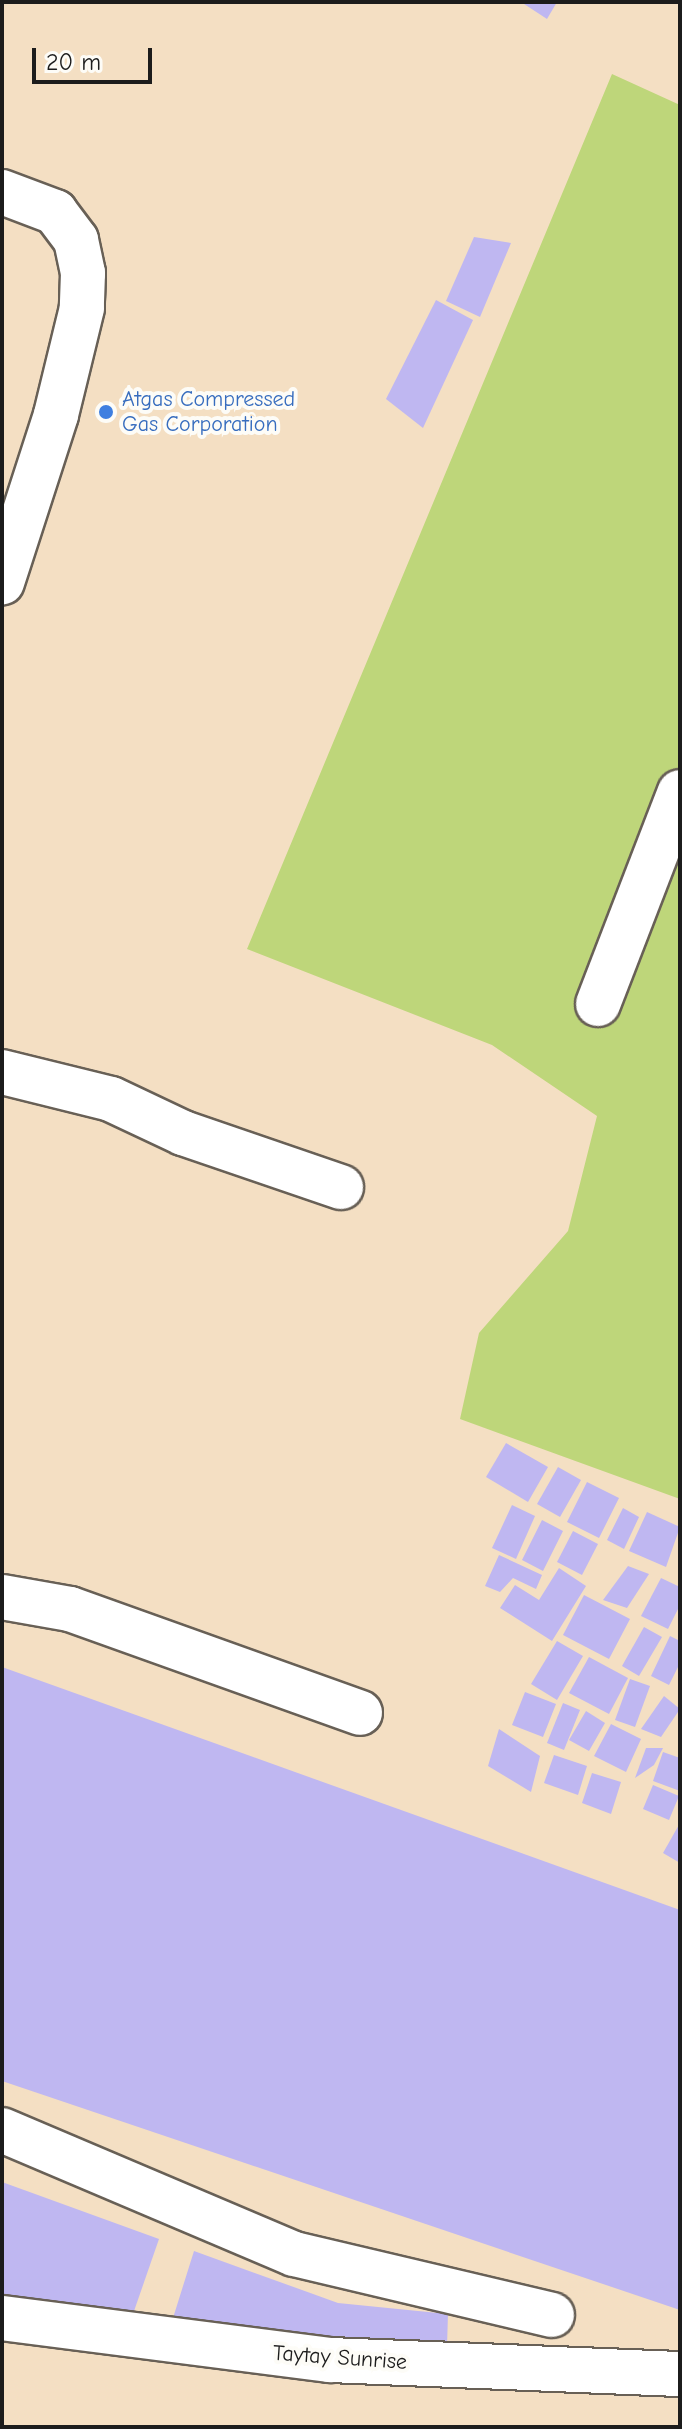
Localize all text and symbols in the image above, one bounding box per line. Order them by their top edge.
scale bar [36,32,156,82]
text: 20 m [46,48,101,76]
place label: Atgas Compressed Gas Corporation [122,386,295,438]
marker: Atgas Compressed Gas Corporation [97,403,115,421]
street label: Taytay Sunrise [272,2340,408,2376]

